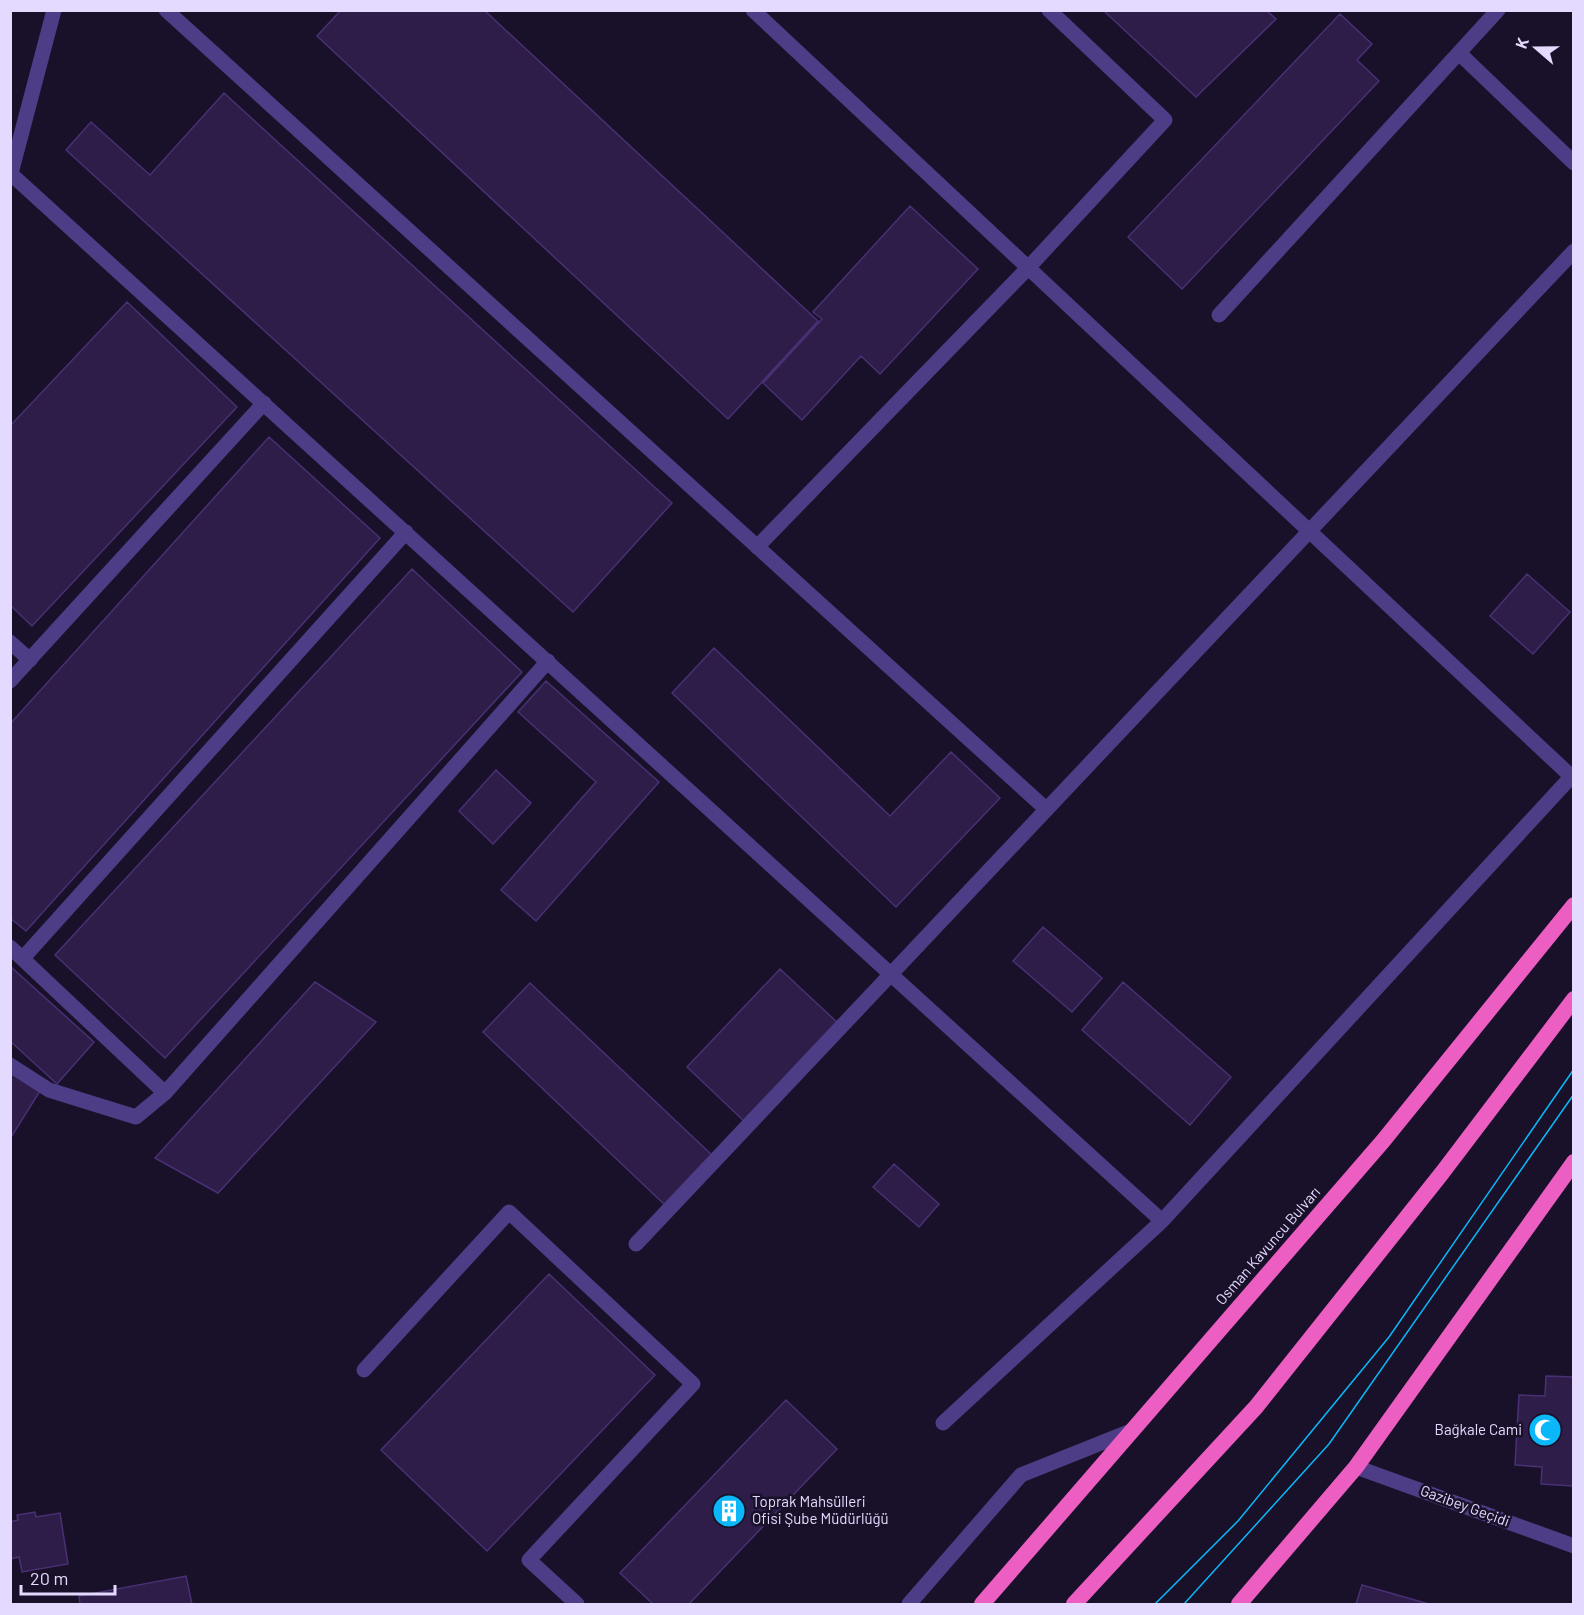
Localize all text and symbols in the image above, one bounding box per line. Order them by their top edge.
north arrow [1506,18,1566,78]
text: K [1511,35,1532,51]
street label: Osman Kavuncu Bulvarı [1211,1183,1323,1308]
mosque icon: Bağkale Cami [1527,1412,1563,1448]
place label: Bağkale Cami [1435,1420,1522,1438]
street label: Gazibey Geçidi [1418,1481,1513,1530]
place label: Toprak Mahsülleri Ofisi Şube Müdürlüğü [752,1492,889,1527]
building icon: Toprak Mahsülleri Ofisi Şube Müdürlüğü [711,1493,747,1529]
scale bar [21,1558,116,1596]
text: 20 m [30,1567,68,1589]

